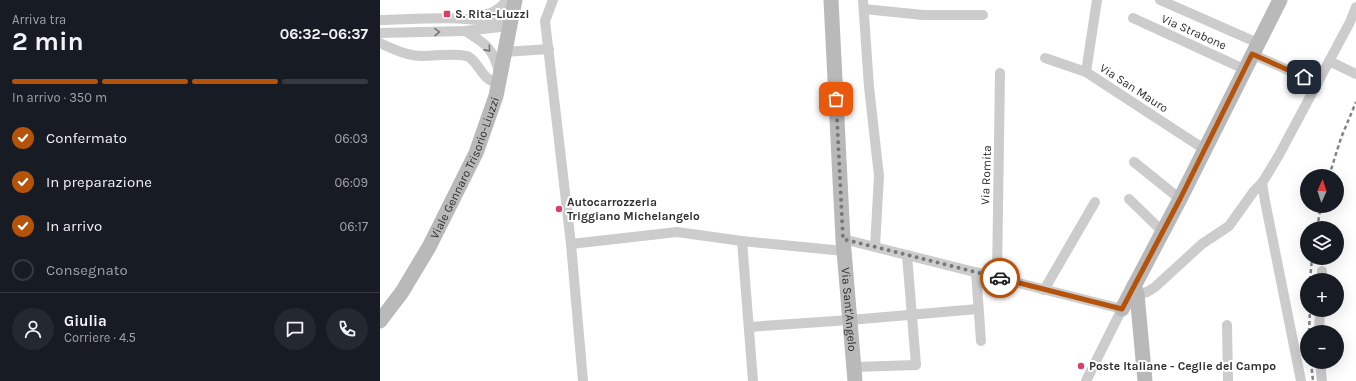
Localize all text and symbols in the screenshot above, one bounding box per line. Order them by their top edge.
place label: S. Rita-Liuzzi [455,7,529,21]
marker: S. Rita-Liuzzi [442,9,452,19]
street label: Via Strabone [1159,11,1229,53]
text: Arriva tra [12,12,66,27]
text: 06:32–06:37 [280,25,368,43]
text: 2 min [12,26,84,57]
one-way arrow [434,28,440,36]
one-way arrow [484,44,491,51]
pin [1287,60,1321,94]
street label: Via San Mauro [1097,61,1171,115]
icon: home [1293,66,1315,88]
pin [819,82,853,116]
icon: bag [825,88,847,110]
text: In arrivo · 350 m [12,90,107,105]
street label: Viale Gennaro Trisorio-Liuzzi [427,95,502,241]
icon: check [12,127,34,149]
text: Confermato [46,129,127,147]
text: 06:03 [334,131,368,146]
street label: Via Romita [978,145,994,205]
north arrow [1300,169,1344,213]
map controls [1300,169,1344,369]
icon: check [12,171,34,193]
text: In preparazione [46,173,152,191]
text: 06:09 [335,175,368,190]
place label: Autocarrozzeria Triggiano Michelangelo [567,195,700,223]
marker: Autocarrozzeria Triggiano Michelangelo [554,204,564,214]
icon: check [12,215,34,237]
text: In arrivo [46,217,102,235]
text: 06:17 [339,219,368,234]
button: layers [1300,221,1344,265]
courier [980,258,1020,298]
text: Consegnato [46,261,128,279]
street label: Via Sant'Angelo [838,267,859,352]
icon: car [989,267,1011,289]
button: + [1300,273,1344,317]
button: person [12,308,54,350]
button: chat [274,308,316,350]
button: phone [326,308,368,350]
text: Giulia [64,312,107,330]
button: − [1300,325,1344,369]
text: Corriere · 4.5 [64,330,136,345]
place label: Poste Italiane - Ceglie del Campo [1089,359,1276,373]
marker: Poste Italiane - Ceglie del Campo [1076,361,1086,371]

